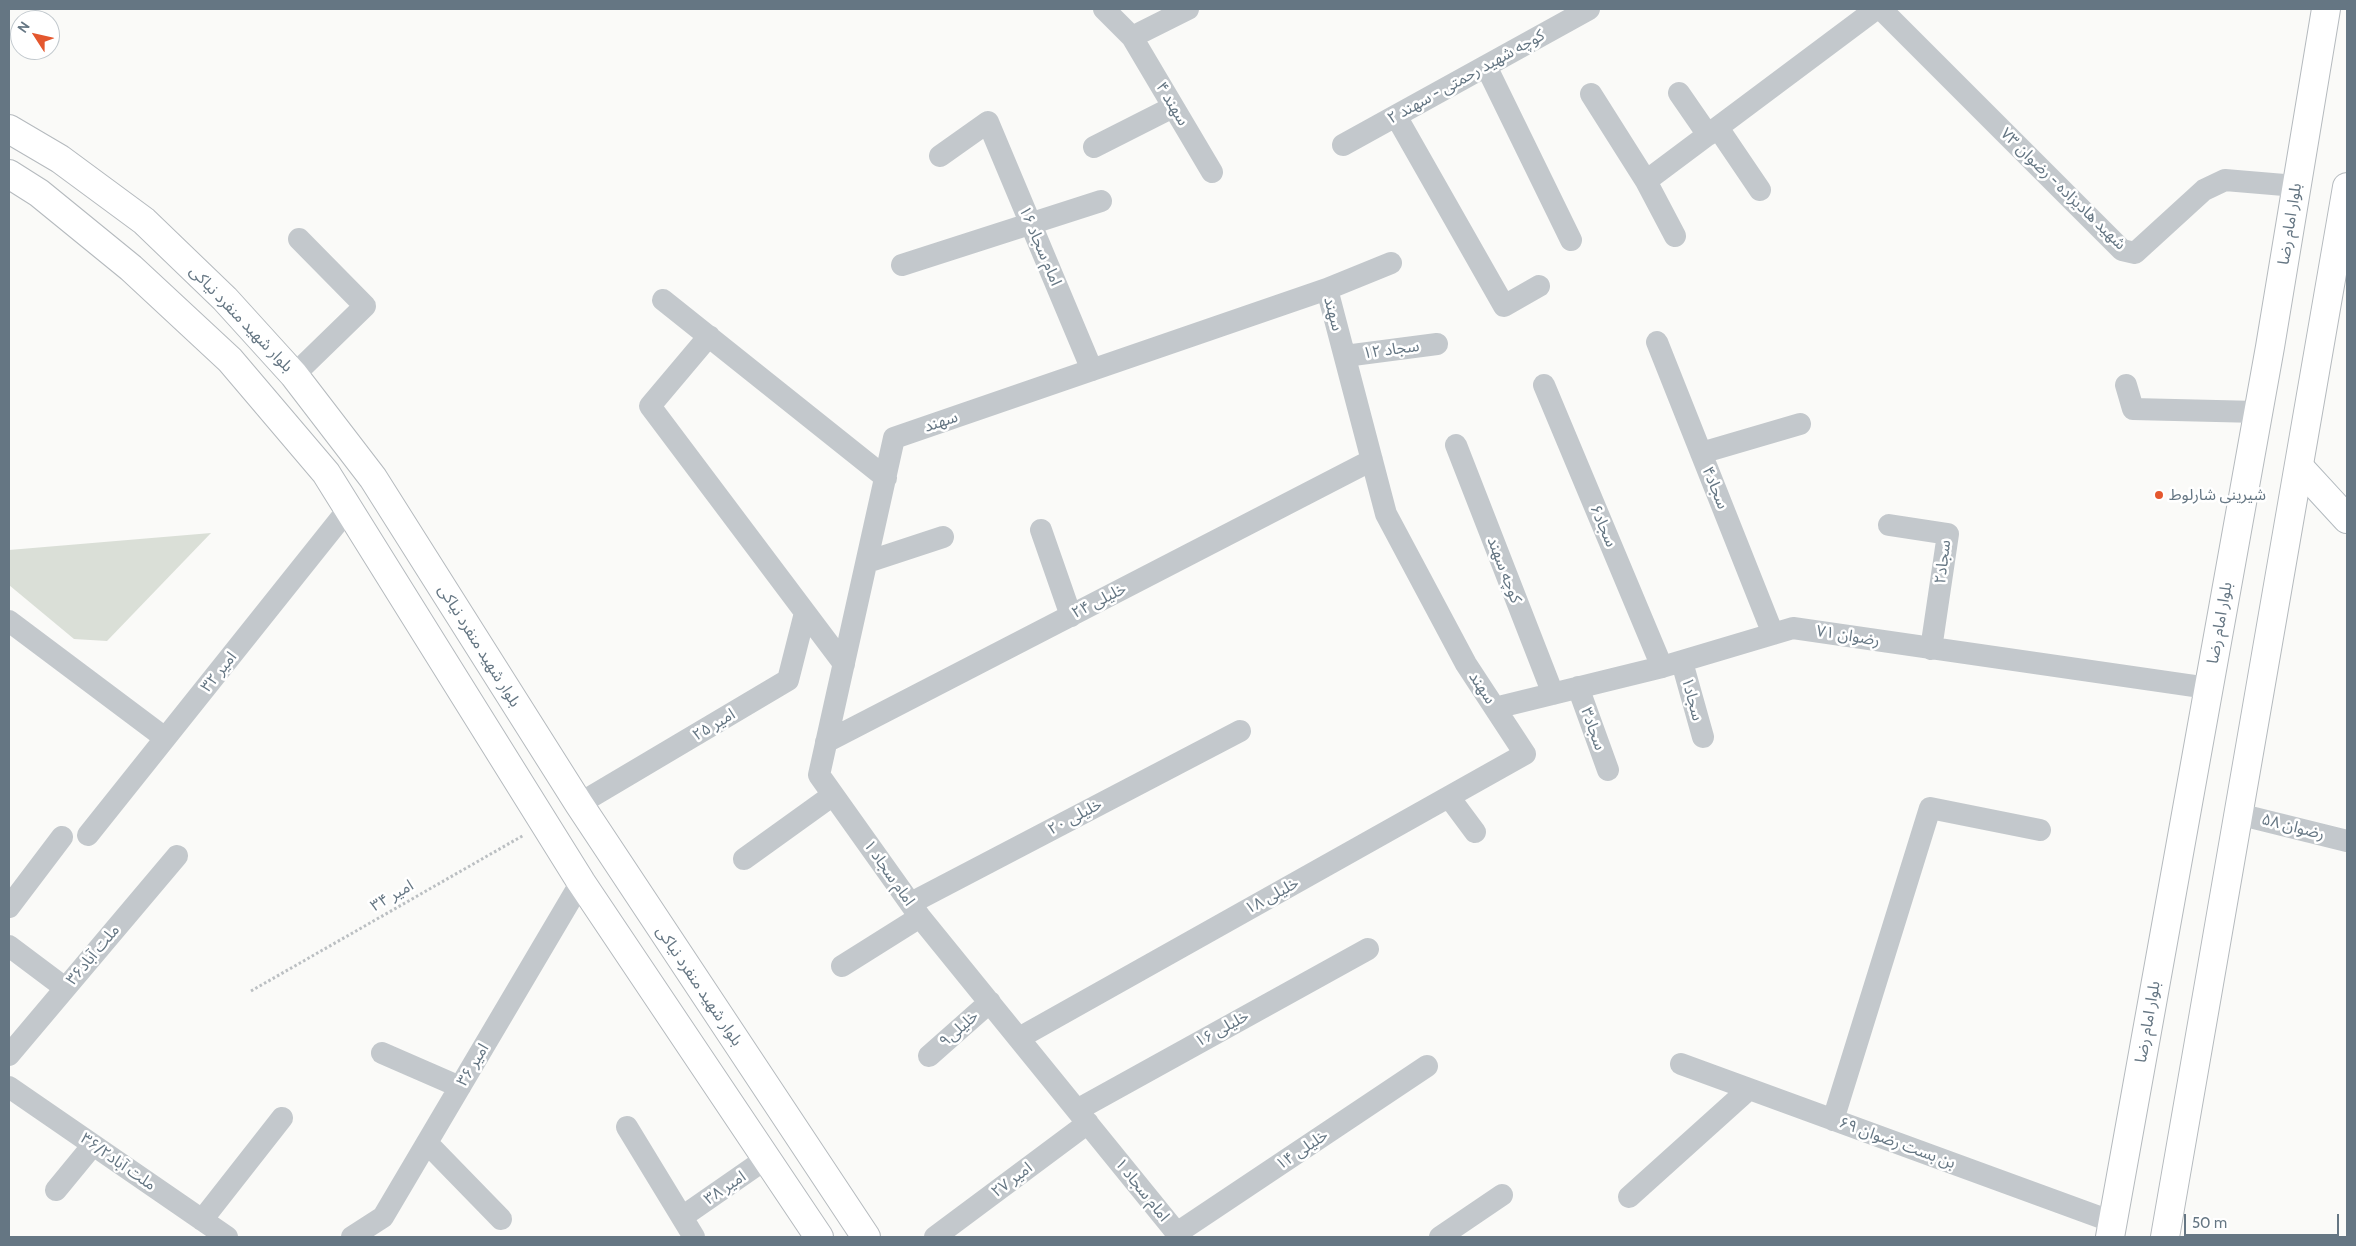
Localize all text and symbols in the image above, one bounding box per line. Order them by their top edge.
north arrow [10,10,60,60]
text: N [13,18,34,36]
street label: کوچه شهید رحمتی - سهند ۲ [1384,26,1548,128]
street label: سهند ۴ [1152,79,1192,129]
street label: شهید هادیزاده - رضوان ۷۳ [1996,124,2130,254]
street label: بلوار امام رضا [2274,182,2306,266]
street label: امام سجاد ۱۶ [1015,203,1065,289]
street label: بلوار شهید منفرد نیاکی [185,262,297,376]
street label: سهند [1319,295,1347,333]
street label: سجاد ۱۲ [1361,337,1421,363]
street label: سهند [921,407,961,437]
street label: سجاد۴ [1698,464,1732,512]
place label: شیرینی شارلوط [2169,485,2266,505]
marker: شیرینی شارلوط [2153,489,2165,501]
street label: سجاد۶ [1586,502,1620,550]
street label: كوچه سهند [1483,534,1525,606]
street label: سجاد۲ [1931,539,1955,585]
street label: خلیلی ۲۴ [1069,579,1129,623]
street label: بلوار شهید منفرد نیاکی [434,581,524,711]
street label: بلوار امام رضا [2203,581,2237,665]
street label: رضوان ۷۱ [1815,622,1881,650]
street label: امیر ۳۲ [197,648,241,696]
street label: سهند [1465,668,1499,708]
street label: سجاد۱ [1677,675,1707,723]
street label: امیر ۲۵ [689,705,739,745]
street label: سجاد۳ [1576,705,1610,753]
street label: خلیلی ۲۰ [1045,795,1105,839]
street label: رضوان ۵۸ [2260,810,2326,844]
street label: امام سجاد ۱ [859,836,919,910]
street label: خلیلی ۱۸ [1242,873,1302,919]
street label: امیر ۳۴ [367,876,417,916]
street label: ملت آباد۳۶ [62,921,124,989]
street label: بلوار شهید منفرد نیاکی [652,922,746,1050]
street label: بلوار امام رضا [2131,980,2165,1064]
street label: خلیلی ۱۶ [1192,1006,1252,1052]
street label: خلیلی۹ [936,1007,982,1051]
street label: امیر ۳۶ [453,1040,493,1090]
street label: بن بست رضوان ۶۹ [1836,1113,1958,1173]
street label: خلیلی ۱۴ [1272,1126,1332,1174]
street label: ملت آباد۳۶/۲ [77,1129,159,1195]
street label: امام سجاد ۱ [1111,1154,1173,1226]
street label: امیر ۲۷ [988,1158,1036,1202]
street label: امیر ۳۸ [700,1167,750,1209]
scale bar [2186,1204,2341,1236]
text: 50 m [2192,1214,2227,1232]

